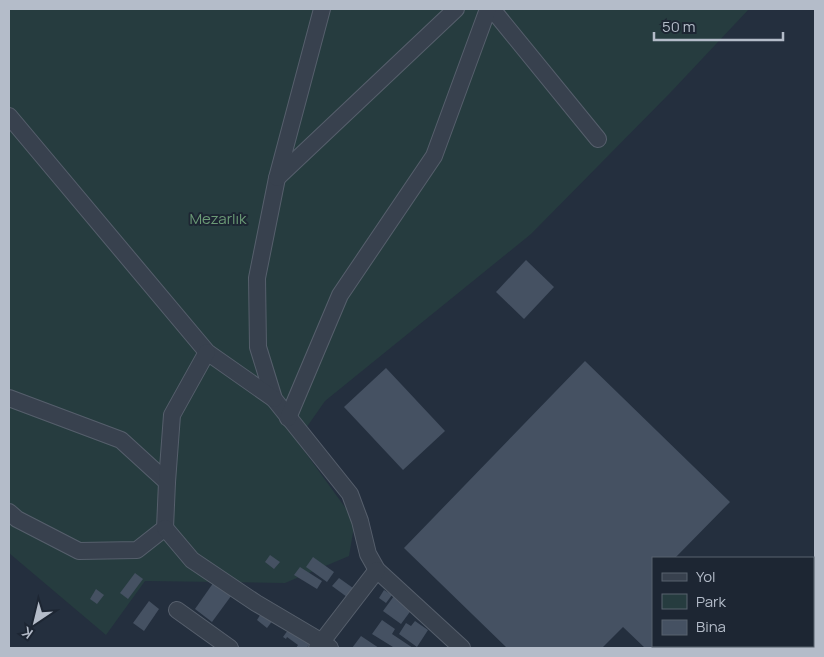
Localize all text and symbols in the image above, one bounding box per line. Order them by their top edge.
scale bar [654,10,783,42]
text: 50 m [662,16,696,37]
park label: Mezarlık [189,208,247,229]
legend [652,557,814,647]
text: Yol [696,566,716,587]
text: Park [696,591,726,612]
north arrow [10,597,60,647]
text: Bina [696,616,726,637]
text: K [17,622,36,643]

